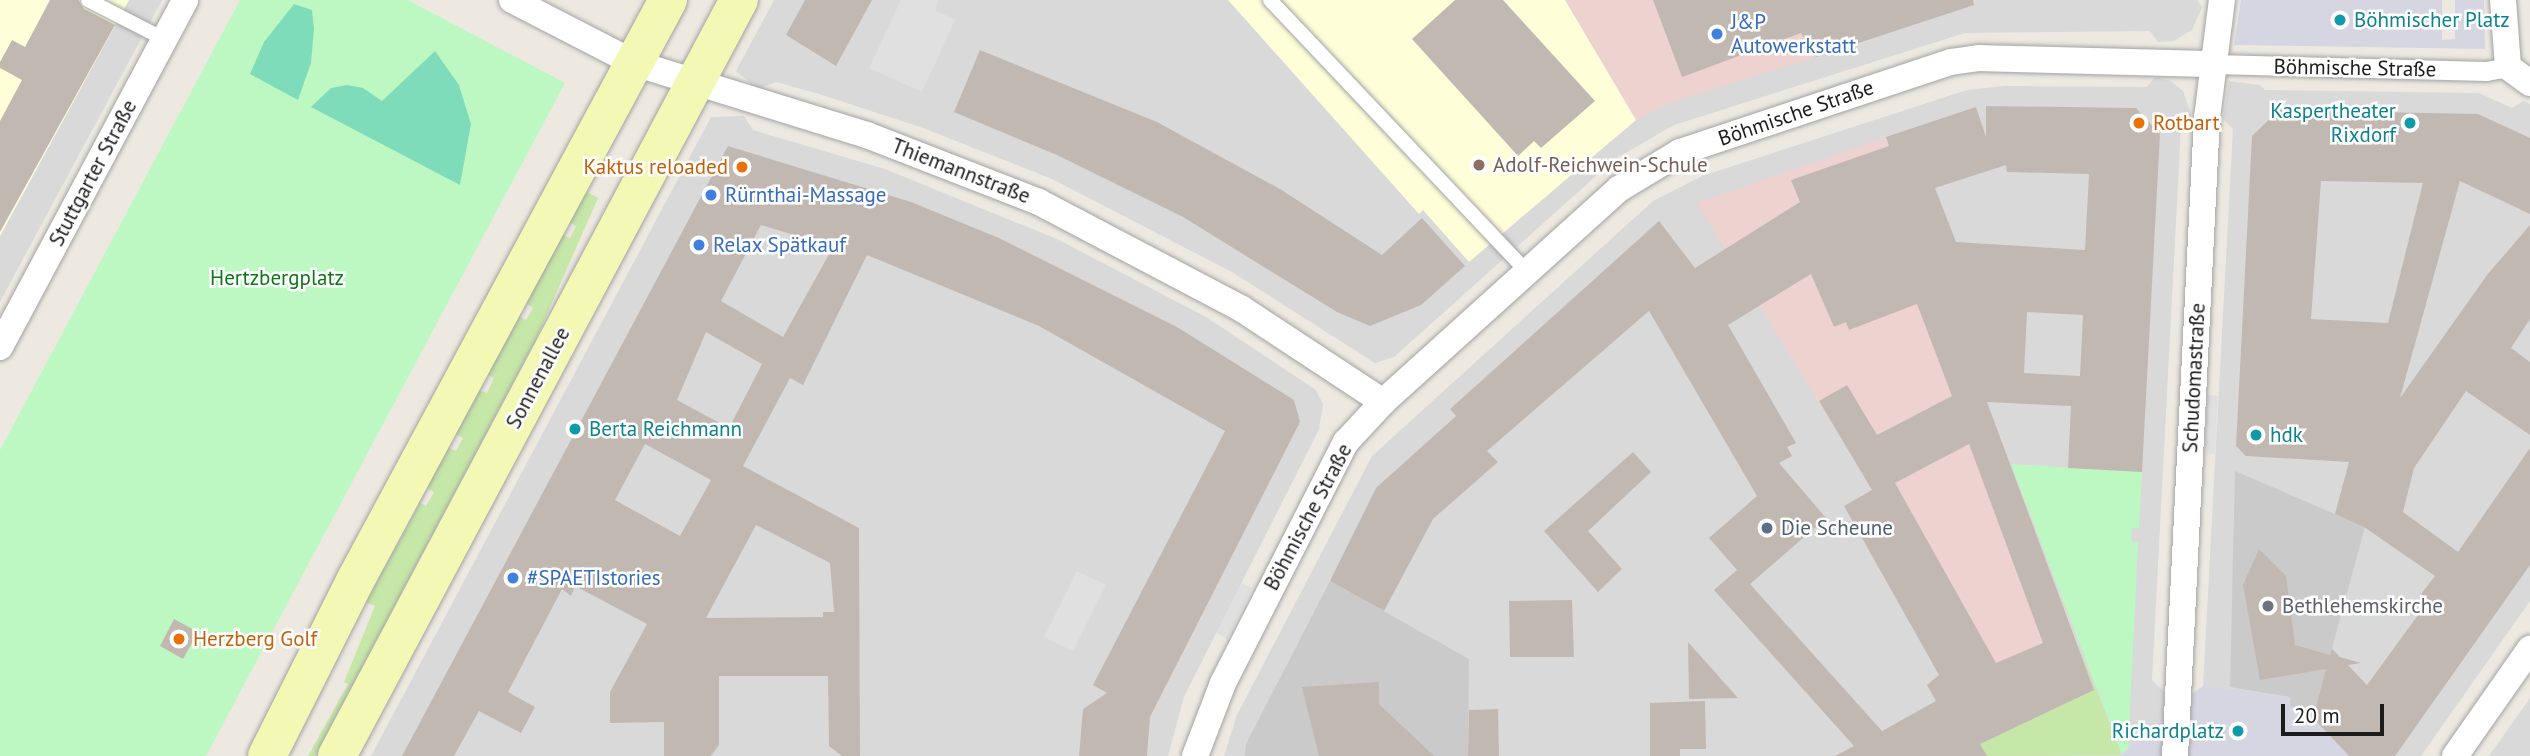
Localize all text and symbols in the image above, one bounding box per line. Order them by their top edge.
place label: Böhmischer Platz [2354,7,2510,33]
place label: J&P Autowerkstatt [1731,9,1856,59]
marker: Böhmischer Platz [2332,12,2348,28]
marker: J&P Autowerkstatt [1709,26,1725,42]
street label: Böhmische Straße [2273,54,2437,82]
street label: Böhmische Straße [1715,75,1877,151]
street label: Stuttgarter Straße [44,95,142,251]
place label: Kaspertheater Rixdorf [2270,98,2396,148]
place label: Rotbart [2153,110,2220,136]
marker: Rotbart [2131,115,2147,131]
marker: Kaspertheater Rixdorf [2402,115,2418,131]
street label: Thiemannstraße [888,133,1034,209]
place label: Adolf-Reichwein-Schule [1493,152,1708,178]
place label: Kaktus reloaded [584,154,728,180]
marker: Adolf-Reichwein-Schule [1471,157,1487,173]
marker: Kaktus reloaded [734,159,750,175]
place label: Rürnthai-Massage [725,182,887,208]
marker: Rürnthai-Massage [703,187,719,203]
place label: Relax Spätkauf [713,232,847,258]
marker: Relax Spätkauf [691,237,707,253]
park label: Hertzbergplatz [210,265,344,291]
street label: Schudomastraße [2177,302,2211,454]
street label: Sonnenallee [501,323,575,433]
place label: Berta Reichmann [589,416,742,442]
marker: Berta Reichmann [567,421,583,437]
place label: hdk [2270,422,2303,448]
marker: hdk [2248,427,2264,443]
street label: Böhmische Straße [1259,439,1357,595]
place label: Die Scheune [1781,515,1893,541]
marker: Die Scheune [1759,520,1775,536]
place label: #SPAETIstories [527,565,661,591]
marker: #SPAETIstories [505,570,521,586]
place label: Bethlehemskirche [2282,593,2443,619]
marker: Bethlehemskirche [2260,598,2276,614]
place label: Herzberg Golf [193,626,317,652]
marker: Herzberg Golf [171,631,187,647]
scale bar [2285,690,2388,734]
text: 20 m [2294,702,2340,729]
place label: Richardplatz [2112,718,2224,744]
marker: Richardplatz [2230,723,2246,739]

